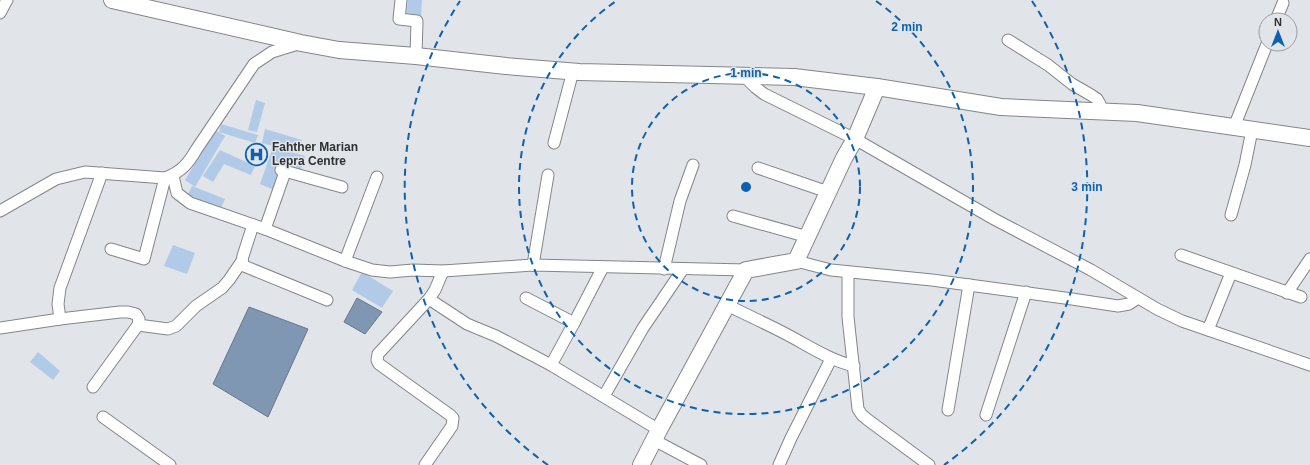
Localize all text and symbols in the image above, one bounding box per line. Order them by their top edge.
north arrow [1258,12,1298,52]
text: N [1274,16,1282,28]
text: 2 min [891,20,923,34]
text: 1 min [730,66,762,80]
place label: Fahther Marian Lepra Centre [272,140,358,168]
hospital icon: Fahther Marian Lepra Centre [243,141,269,167]
centre of rings [739,180,753,194]
text: 3 min [1071,180,1103,194]

